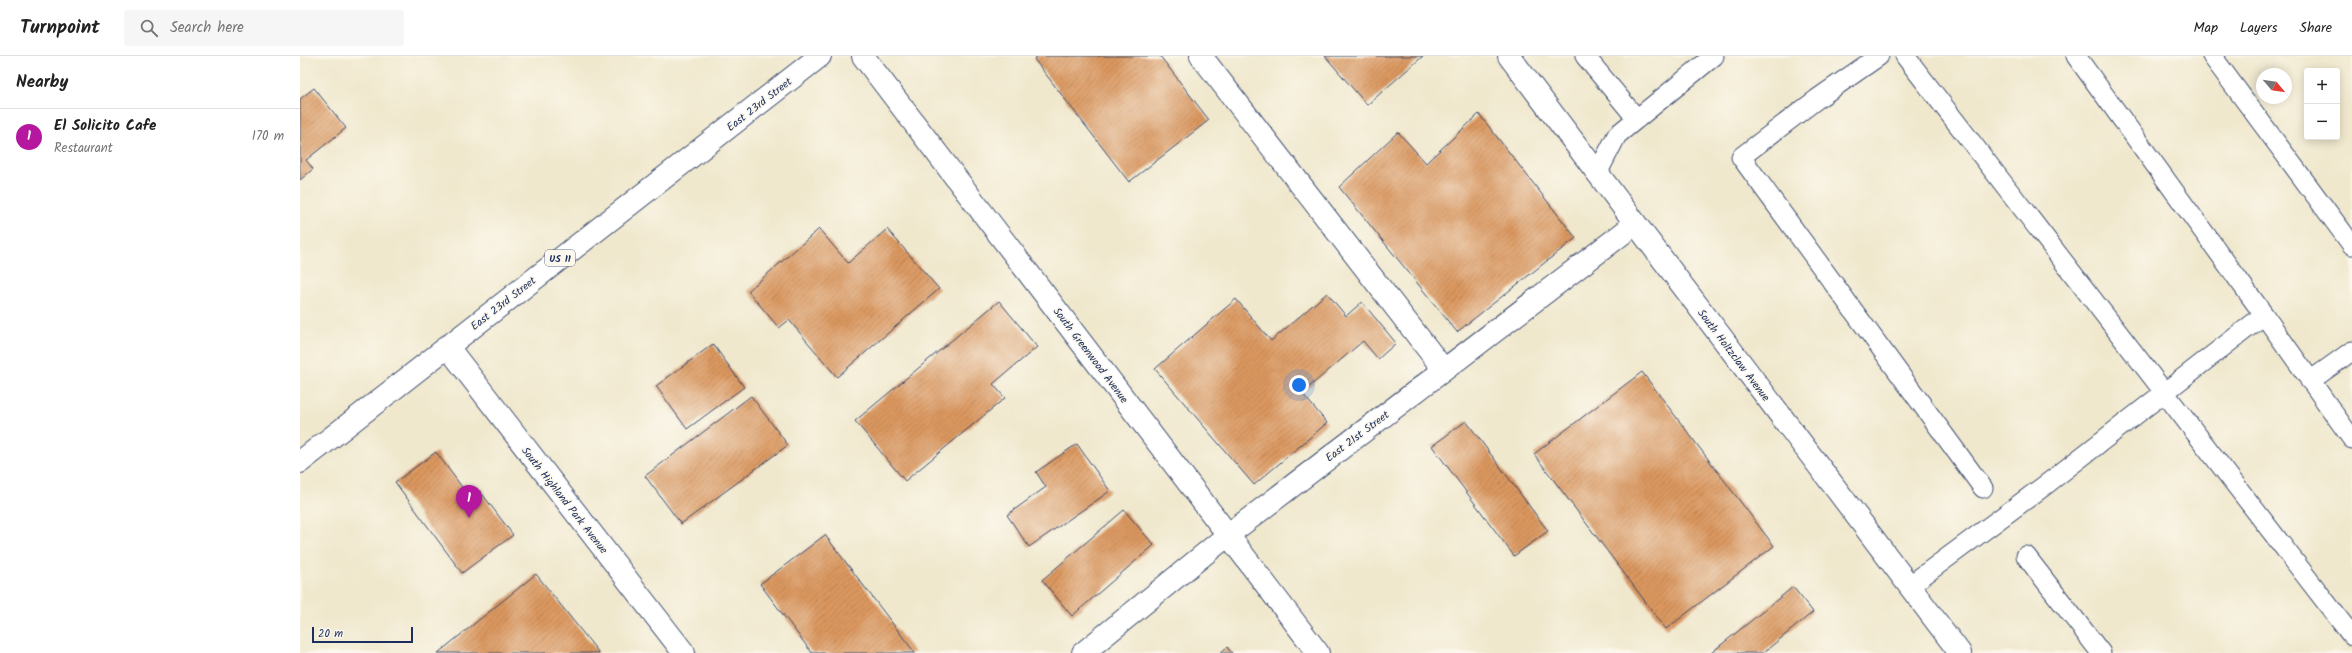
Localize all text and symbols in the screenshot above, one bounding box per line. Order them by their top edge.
search box [124,10,404,46]
text: Turnpoint [20,13,100,43]
text: Search here [170,16,244,40]
icon: search [138,17,160,39]
text: Map [2194,17,2218,39]
text: Layers [2240,17,2278,39]
text: Share [2300,17,2332,39]
north arrow [2256,68,2292,104]
map controls [2304,68,2340,140]
button: + [2304,68,2340,104]
text: Nearby [16,69,68,96]
street label: East 23rd Street [723,73,797,136]
button: − [2304,104,2340,140]
text: El Solicito Cafe [54,114,156,138]
text: 1 [27,126,31,147]
text: 170 m [252,126,284,147]
text: Restaurant [54,138,113,159]
road number: US 11 [545,250,575,266]
street label: East 23rd Street [467,272,541,335]
street label: South Greenwood Avenue [1048,304,1132,408]
street label: South Holtzclaw Avenue [1692,306,1774,406]
your location [1289,375,1309,395]
street label: East 21st Street [1322,406,1394,467]
street label: South Highland Park Avenue [516,443,612,558]
pin: 1 [456,485,482,518]
scale bar [312,625,413,644]
text: 20 m [318,625,343,643]

